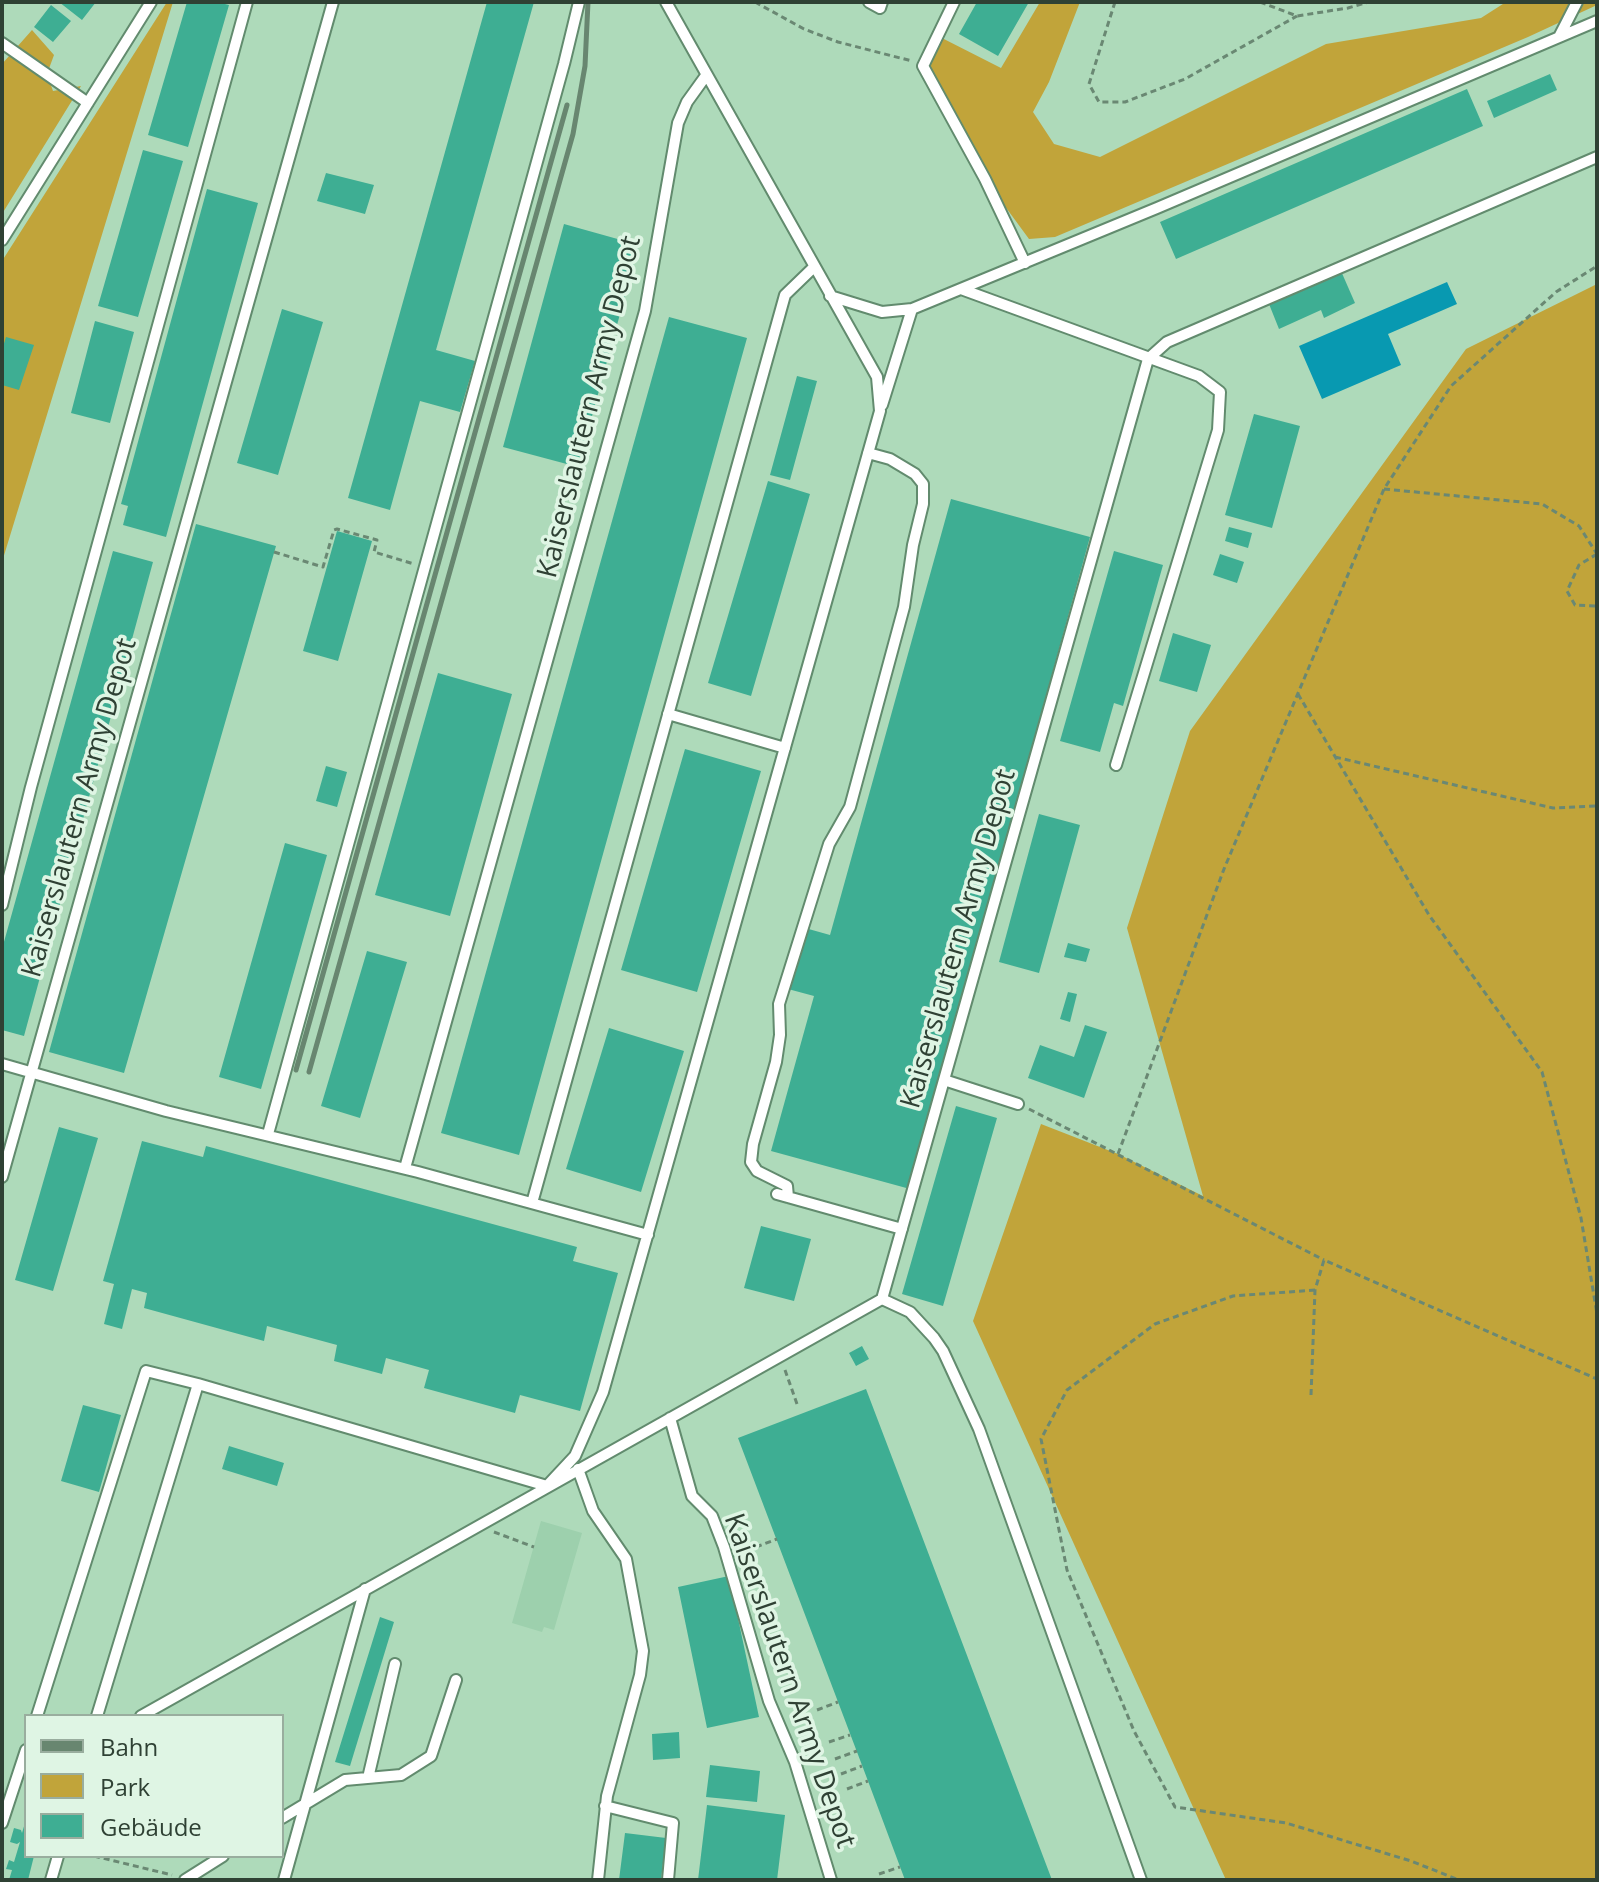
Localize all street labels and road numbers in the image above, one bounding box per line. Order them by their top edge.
street label: Kaiserslautern Army Depot [531,232,649,582]
street label: Kaiserslautern Army Depot [15,634,145,982]
street label: Kaiserslautern Army Depot [894,765,1024,1113]
street label: Kaiserslautern Army Depot [716,1509,862,1853]

